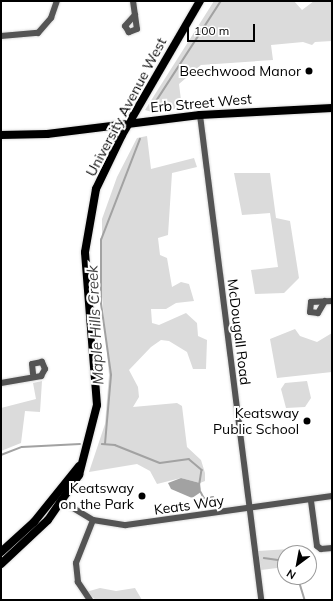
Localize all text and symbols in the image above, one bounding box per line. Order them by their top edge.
scale bar [189,16,257,42]
text: 100 m [194,23,229,38]
street label: University Avenue West [82,35,170,179]
place label: Beechwood Manor [179,63,301,79]
marker: Beechwood Manor [304,66,314,76]
street label: Erb Street West [150,90,252,116]
water label: Maple Hills Creek [83,265,107,385]
street label: McDougall Road [224,278,254,386]
place label: Keatsway Public School [213,405,299,438]
marker: Keatsway Public School [302,416,312,426]
place label: Keatsway on the Park [60,480,134,512]
marker: Keatsway on the Park [137,491,147,501]
street label: Keats Way [153,492,225,518]
north arrow [277,545,317,585]
text: N [284,566,298,582]

